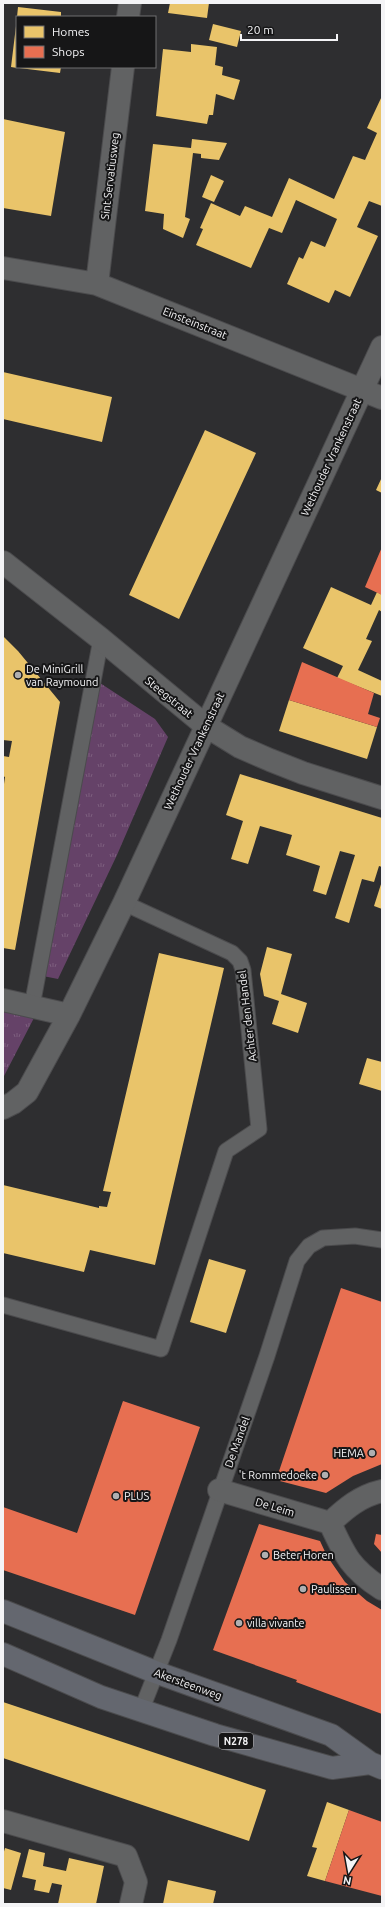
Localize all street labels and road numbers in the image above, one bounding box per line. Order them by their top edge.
street label: Sint Servatiusweg [99,132,121,220]
street label: Einsteinstraat [161,305,229,342]
street label: Wethouder Vrankenstraat [298,396,364,518]
street label: Steegstraat [143,674,196,720]
street label: Wethouder Vrankenstraat [161,690,227,812]
street label: Achter den Handel [235,970,259,1062]
street label: De Mandel [222,1415,252,1469]
street label: De Leim [254,1495,296,1519]
street label: Akersteenweg [153,1666,223,1702]
road number: N278 [219,1733,253,1749]

